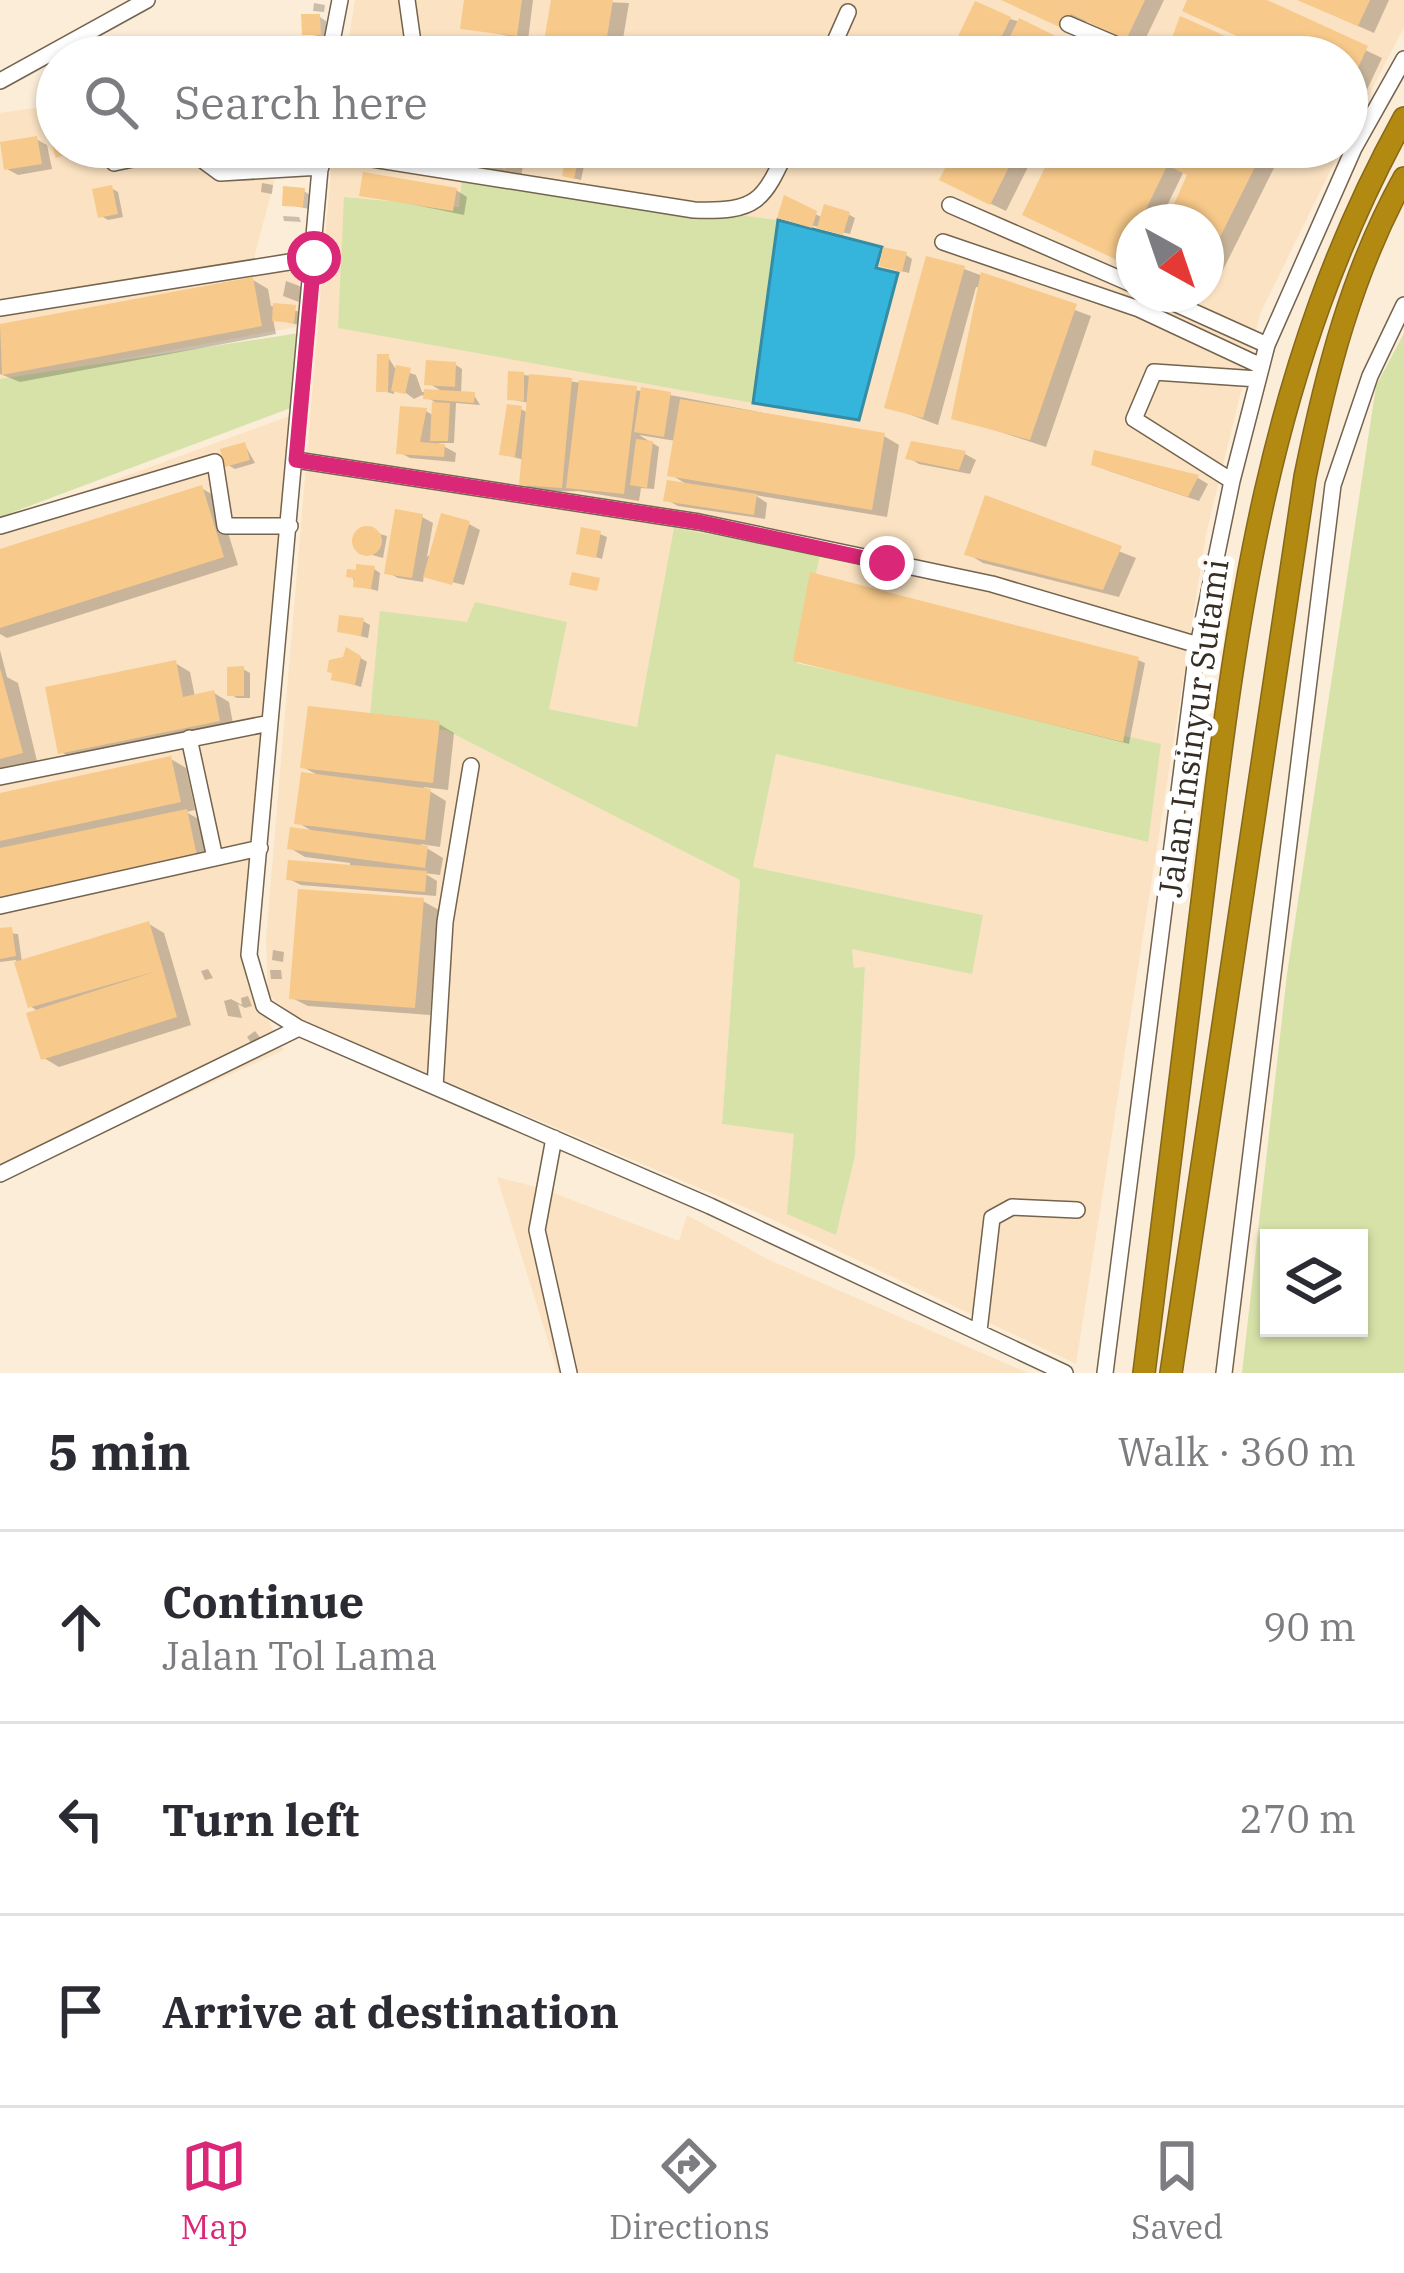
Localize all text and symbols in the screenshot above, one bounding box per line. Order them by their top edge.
search box [36,36,1368,168]
icon: search [78,69,144,135]
text: Search here [174,73,428,131]
north arrow [1116,204,1224,312]
route start [287,231,341,285]
route end [860,536,914,590]
street label: Jalan Insinyur Sutami [1147,556,1238,900]
map controls [1260,1229,1368,1337]
button: layers [1260,1229,1368,1337]
text: 5 min [48,1418,191,1484]
text: Walk · 360 m [1118,1426,1356,1477]
text: Continue [162,1572,364,1630]
icon: ahead [48,1594,114,1660]
text: 90 m [1263,1601,1356,1652]
text: Jalan Tol Lama [162,1630,437,1681]
icon: left [48,1786,114,1852]
text: Turn left [162,1790,359,1848]
text: 270 m [1240,1793,1356,1844]
icon: arrive [48,1978,114,2044]
text: Arrive at destination [162,1982,619,2040]
tab: Map [181,2133,248,2248]
tab: Directions [609,2133,770,2248]
tab: Saved [1131,2133,1223,2248]

